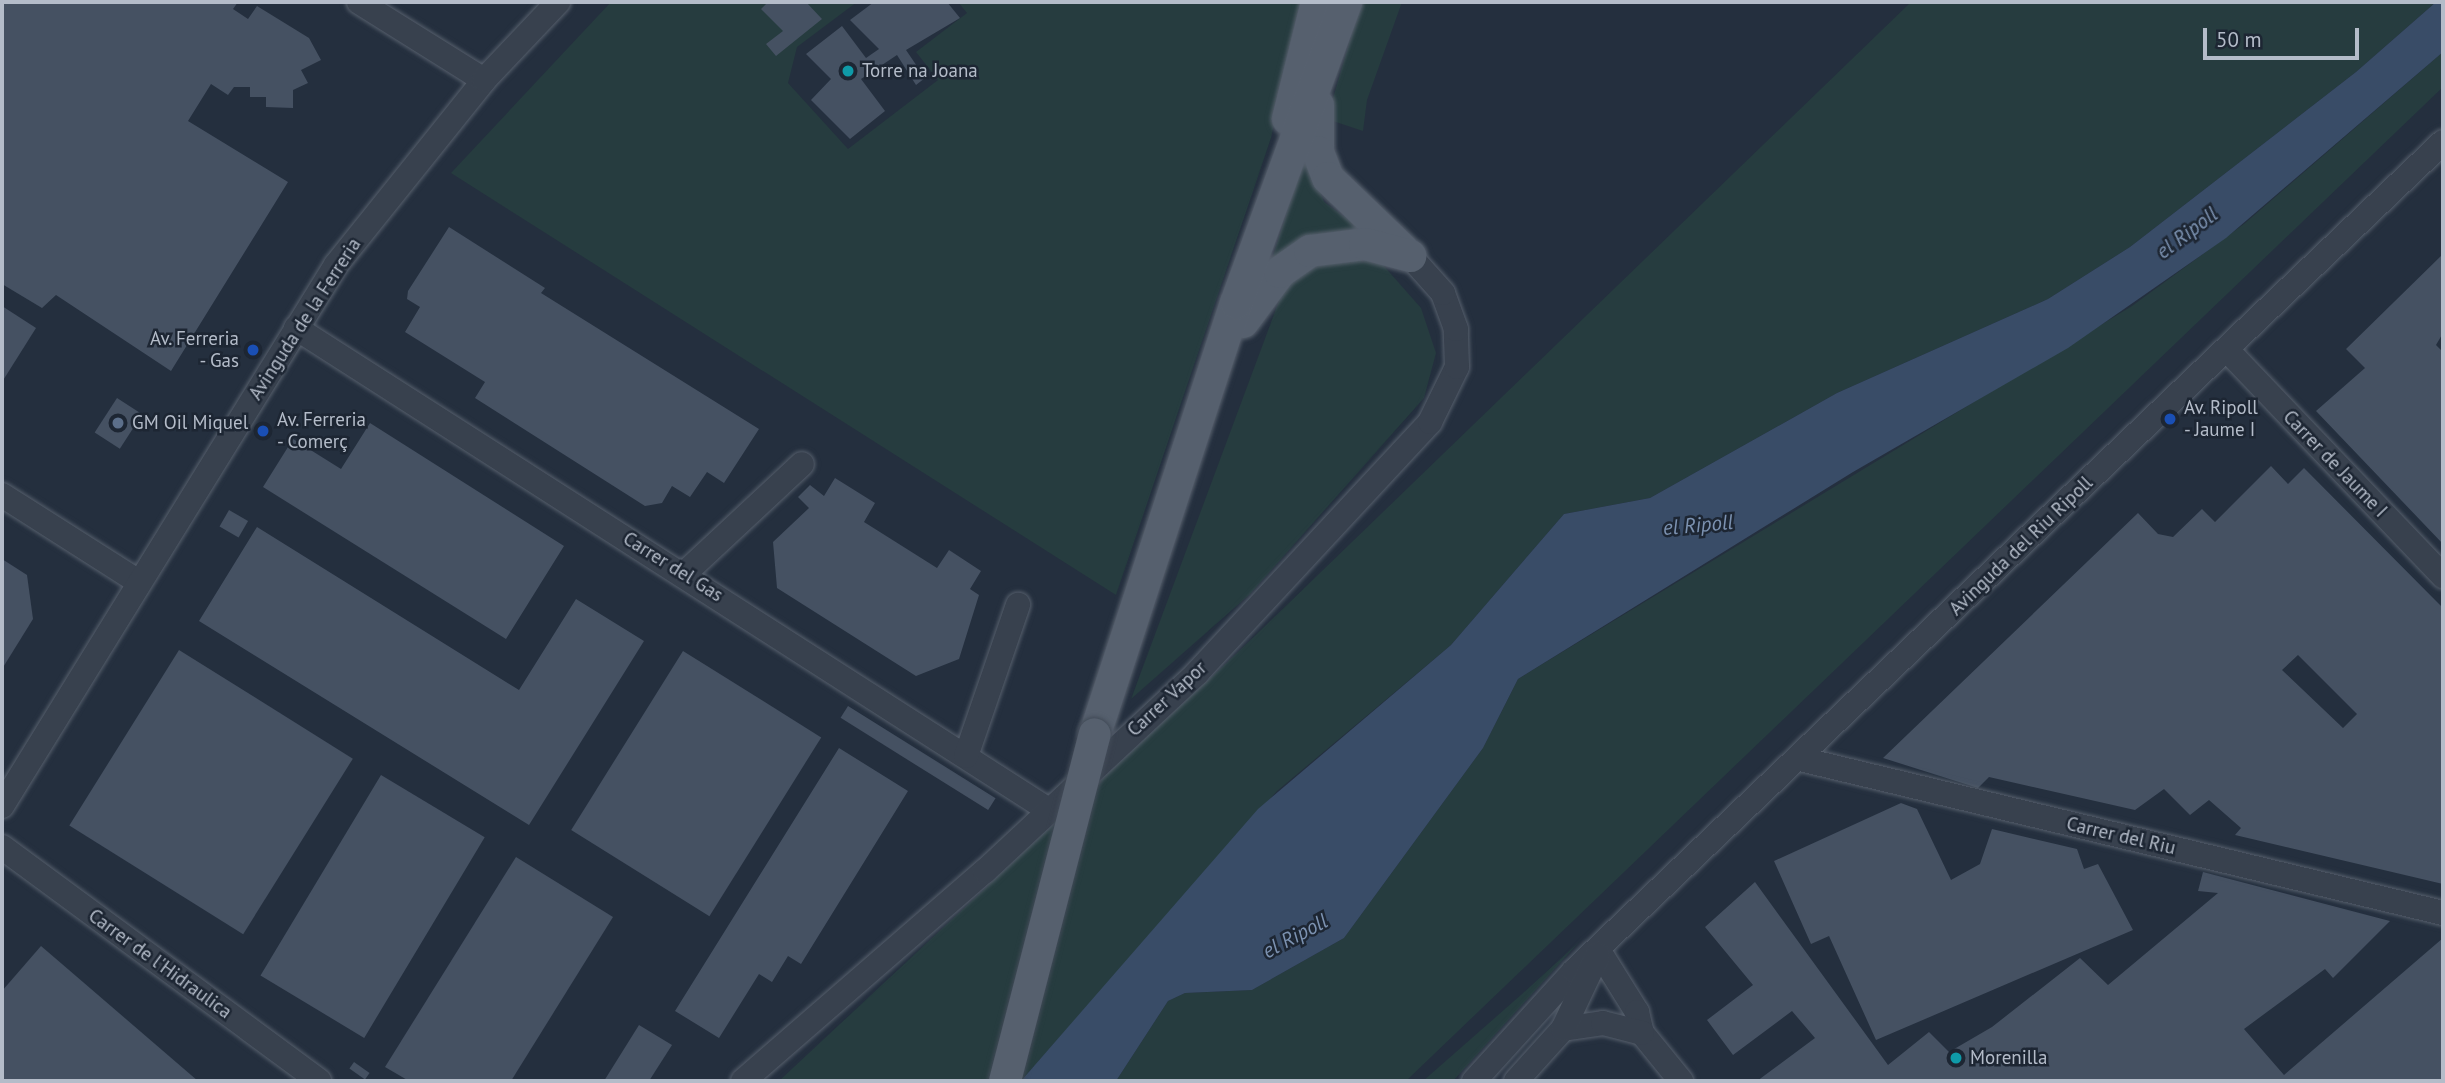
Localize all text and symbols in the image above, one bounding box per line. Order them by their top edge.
scale bar [2207,14,2363,58]
text: 50 m [2216,26,2262,53]
place label: Torre na Joana [862,60,978,82]
marker: Torre na Joana [840,63,856,79]
water label: el Ripoll [2151,202,2223,264]
street label: Avinguda de la Ferreria [244,234,366,404]
place label: Av. Ferreria - Gas [149,328,239,372]
marker: Av. Ferreria - Gas [245,342,261,358]
place label: Av. Ripoll - Jaume I [2184,397,2259,441]
street label: Carrer de Jaume I [2278,406,2392,522]
place label: Av. Ferreria - Comerç [277,409,367,453]
marker: Av. Ripoll - Jaume I [2162,411,2178,427]
place label: GM Oil Miquel [132,412,248,434]
marker: GM Oil Miquel [110,415,126,431]
marker: Av. Ferreria - Comerç [255,423,271,439]
street label: Avinguda del Riu Ripoll [1945,472,2097,620]
water label: el Ripoll [1662,509,1734,541]
street label: Carrer del Gas [619,527,727,607]
street label: Carrer Vapor [1123,656,1211,742]
street label: Carrer del Riu [2064,812,2178,860]
street label: Carrer de l'Hidraulica [84,904,236,1024]
water label: el Ripoll [1258,908,1332,964]
place label: Morenilla [1970,1047,2047,1069]
marker: Morenilla [1948,1050,1964,1066]

